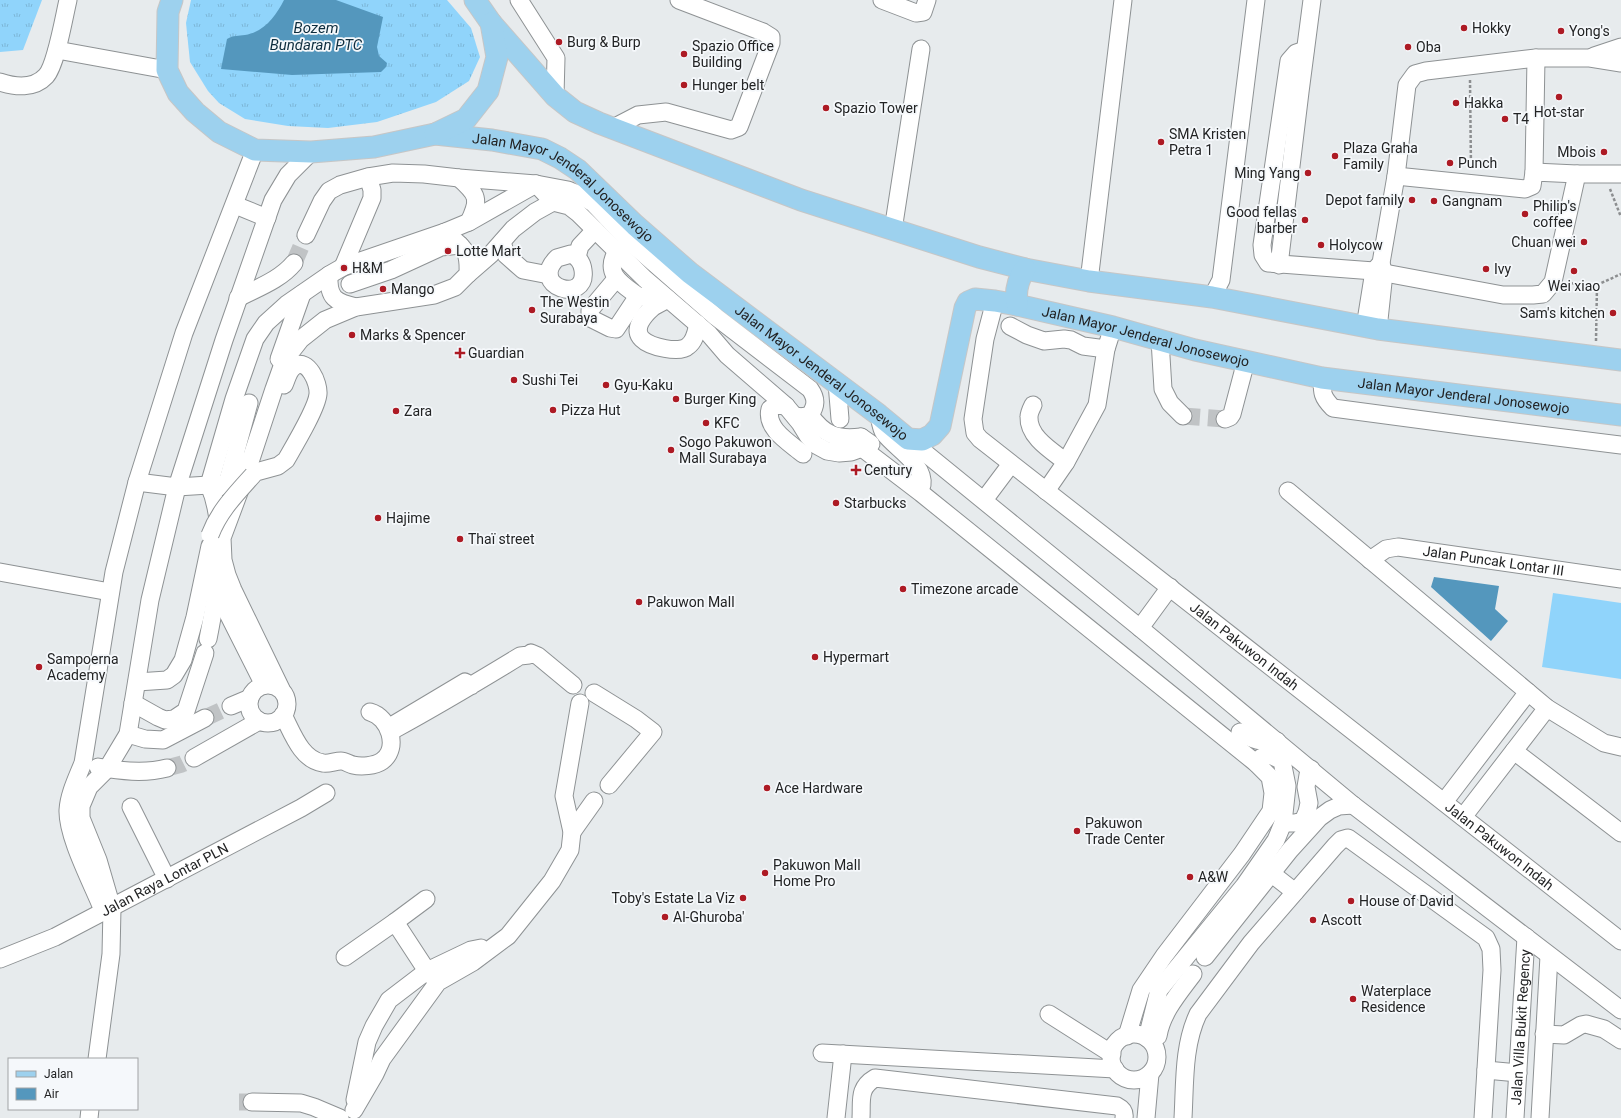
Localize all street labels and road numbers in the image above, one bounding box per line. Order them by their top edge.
street label: Jalan Mayor Jenderal Jonosewojo [472,130,657,245]
street label: Jalan Mayor Jenderal Jonosewojo [732,302,911,444]
street label: Jalan Mayor Jenderal Jonosewojo [1040,303,1251,370]
street label: Jalan Mayor Jenderal Jonosewojo [1357,374,1571,417]
street label: Jalan Puncak Lontar III [1422,543,1565,579]
street label: Jalan Pakuwon Indah [1187,599,1302,693]
street label: Jalan Pakuwon Indah [1442,798,1557,893]
street label: Jalan Raya Lontar PLN [98,840,231,919]
street label: Jalan Villa Bukit Regency [1508,948,1533,1106]

